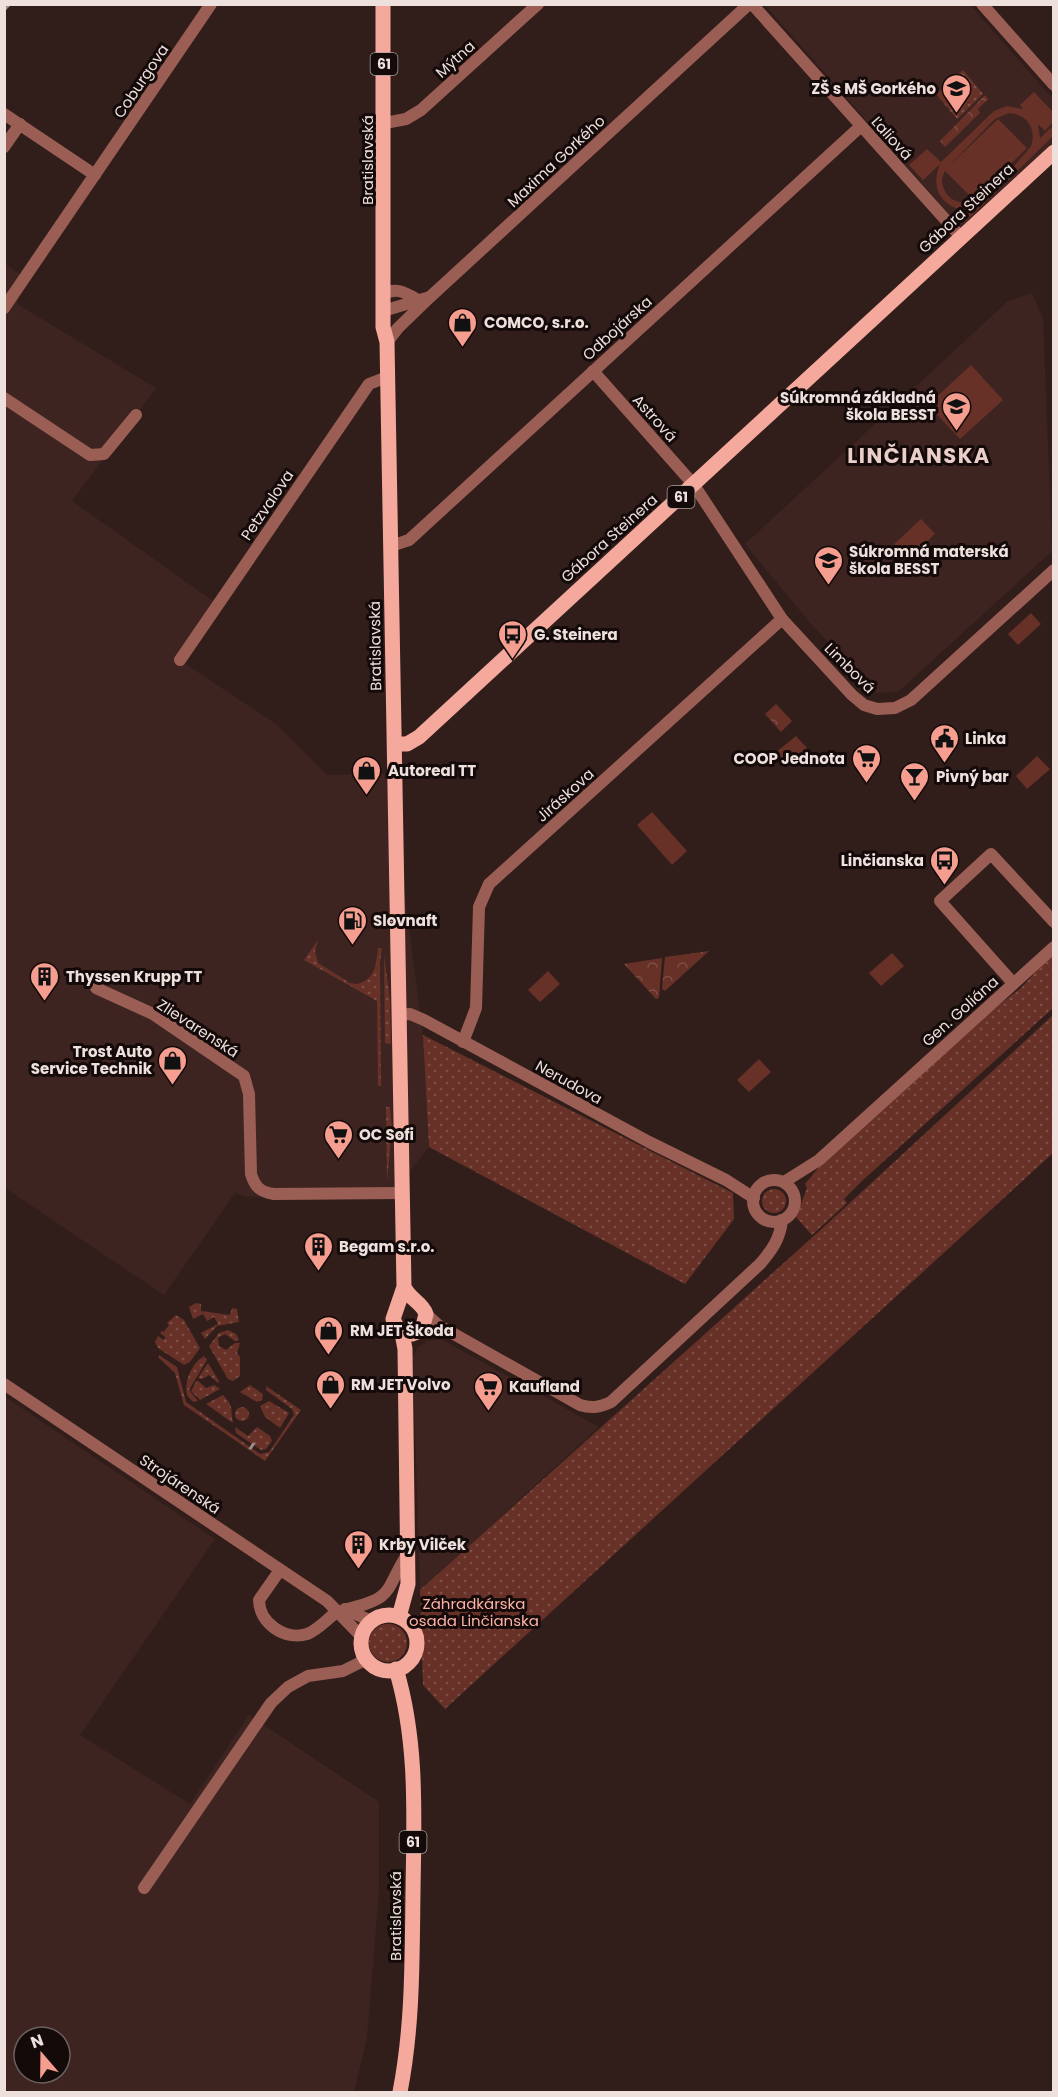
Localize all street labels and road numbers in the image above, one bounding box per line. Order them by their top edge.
street label: Mýtna [431,36,479,82]
street label: Coburgova [109,40,173,122]
road number: 61 [370,53,398,75]
street label: Maxima Gorkého [503,110,609,212]
street label: Ľaliová [867,112,917,164]
street label: Bratislavská [357,115,378,205]
street label: Gábora Steinera [914,158,1018,258]
street label: Odbojárska [578,291,656,365]
street label: Astrová [628,390,682,446]
street label: Petzvalova [236,466,298,544]
road number: 61 [668,486,694,508]
street label: Gábora Steinera [556,489,662,587]
street label: Bratislavská [364,601,386,691]
street label: Limbová [820,638,880,698]
street label: Jiráskova [532,763,598,827]
street label: Gen. Goliána [917,971,1003,1051]
street label: Zlievarenská [153,994,243,1062]
street label: Nerudova [532,1055,606,1109]
street label: Strojárenská [135,1449,225,1519]
road number: 61 [400,1831,426,1853]
street label: Bratislavská [385,1871,406,1961]

